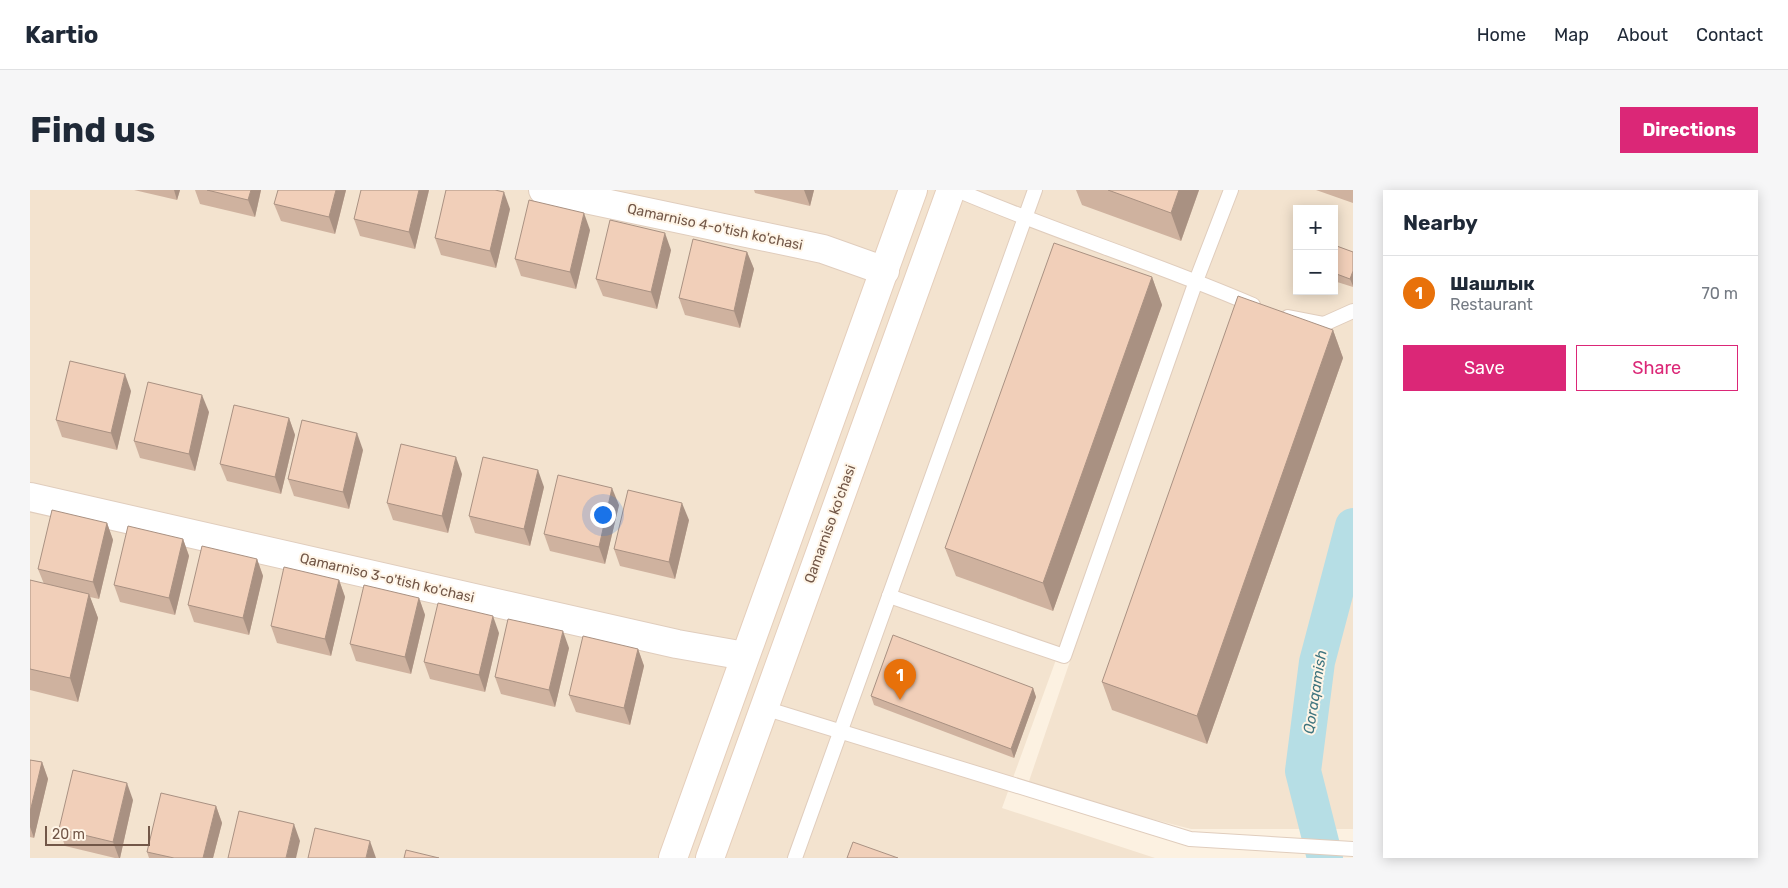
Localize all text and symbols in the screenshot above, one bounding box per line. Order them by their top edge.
text: Kartio [25,21,99,49]
text: Home [1477,24,1526,46]
text: Map [1554,24,1589,46]
text: About [1617,24,1668,46]
text: Contact [1696,24,1763,46]
button: Directions [1620,107,1758,153]
text: Find us [30,109,155,151]
street label: Qamarniso 4-o'tish ko'chasi [626,200,804,254]
map controls [1293,205,1338,295]
button: + [1293,205,1338,250]
text: Nearby [1403,210,1478,235]
button: − [1293,250,1338,295]
text: Шашлык [1450,272,1535,295]
text: 1 [1415,284,1423,303]
text: 70 m [1701,284,1738,303]
text: Restaurant [1450,295,1533,314]
button: Save [1403,345,1566,391]
button: Share [1576,345,1738,391]
street label: Qamarniso ko'chasi [801,462,859,586]
your location [590,502,616,528]
street label: Qamarniso 3-o'tish ko'chasi [298,550,476,606]
water label: Qoraqamish [1299,649,1331,735]
pin: 1 [884,659,916,700]
scale bar [45,823,150,846]
text: 20 m [52,826,85,843]

